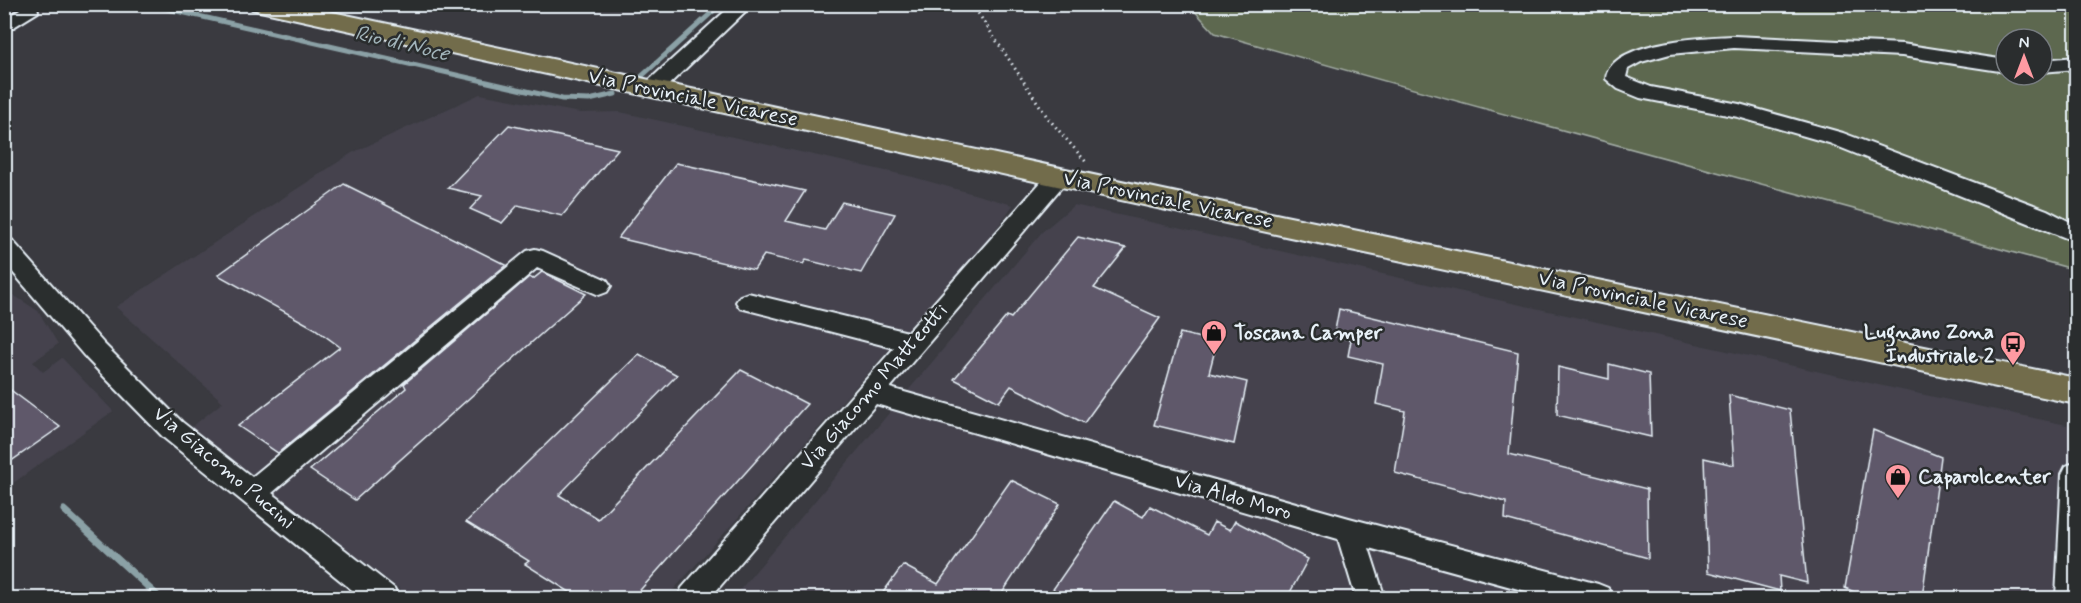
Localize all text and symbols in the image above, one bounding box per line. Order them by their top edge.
water label: Rio di Noce [352,20,453,69]
north arrow [1994,27,2054,87]
text: N [2019,33,2029,54]
street label: Via Provinciale Vicarese [586,62,800,134]
street label: Via Provinciale Vicarese [1061,164,1275,236]
street label: Via Provinciale Vicarese [1536,264,1750,336]
street label: Via Giacomo Matteotti [794,297,955,477]
shop icon: Toscana Camper [1199,318,1229,356]
place label: Lugnano Zona Industriale 2 [1864,318,1995,370]
place label: Toscana Camper [1234,319,1383,347]
bus stop icon: Lugnano Zona Industriale 2 [1998,329,2028,367]
street label: Via Giacomo Puccini [147,400,301,536]
shop icon: Caparolcenter [1883,462,1913,500]
place label: Caparolcenter [1918,463,2052,491]
street label: Via Aldo Moro [1171,467,1295,527]

